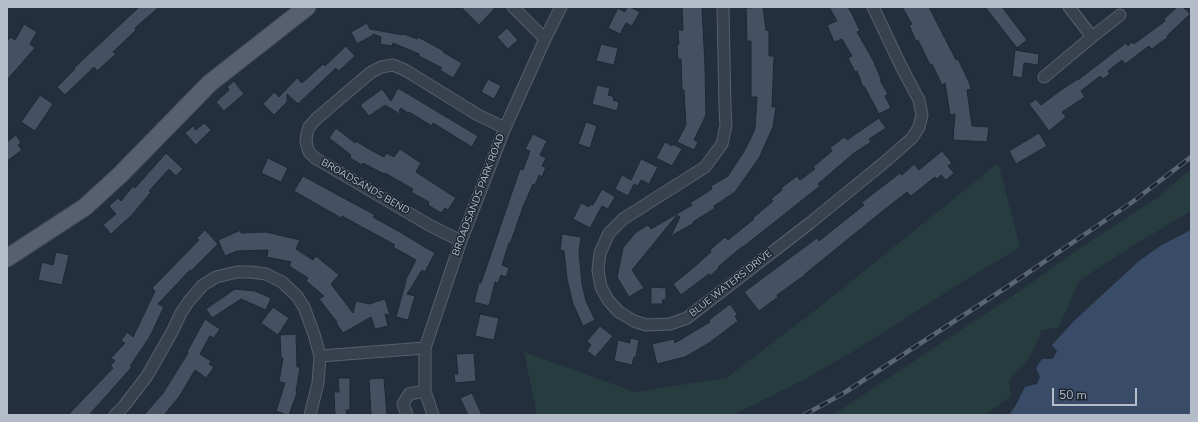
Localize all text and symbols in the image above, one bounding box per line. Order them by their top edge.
street label: BROADSANDS PARK ROAD [450,132,508,258]
street label: BROADSANDS BEND [319,157,411,217]
street label: BLUE WATERS DRIVE [687,248,775,320]
scale bar [1054,380,1139,406]
text: 50 m [1059,387,1087,403]

